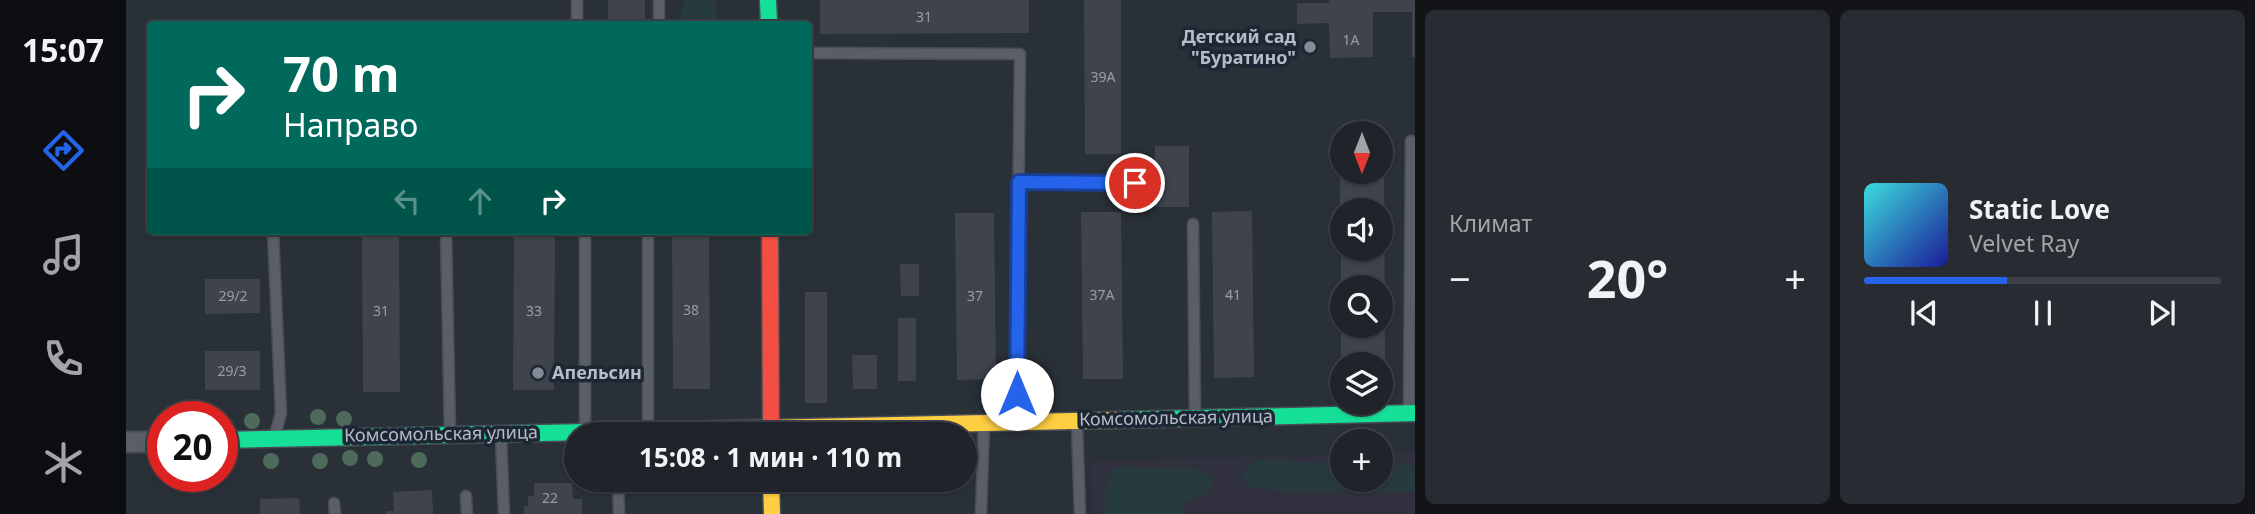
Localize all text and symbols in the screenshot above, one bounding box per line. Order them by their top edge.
house number: 31 [916,7,932,26]
place label: Детский сад "Буратино" [1182,24,1297,69]
text: 15:07 [22,28,104,71]
house number: 1А [1343,30,1360,49]
marker: Детский сад "Буратино" [1302,39,1318,55]
text: 70 m [283,40,400,106]
icon: right [168,49,259,140]
house number: 39А [1091,67,1116,86]
text: Направо [283,103,418,146]
north arrow [1330,121,1393,184]
map controls [1330,121,1393,492]
icon: directions [39,126,88,175]
pin [1105,153,1165,213]
icon: arrive [1116,164,1154,202]
icon: left [388,182,426,220]
icon: ahead [461,182,499,220]
icon: right [534,182,572,220]
text: Static Love [1969,191,2110,227]
button: sound [1330,198,1393,261]
text: Климат [1449,207,1532,239]
text: Velvet Ray [1969,227,2079,259]
icon: music [39,230,88,279]
text: 20° [1587,242,1668,313]
text: − [1449,252,1471,304]
text: + [1784,252,1806,304]
button: search [1330,275,1393,338]
house number: 37А [1090,285,1115,304]
house number: 41 [1225,285,1241,304]
house number: 29/2 [218,286,248,305]
house number: 37 [967,286,983,305]
icon: previous [1905,294,1943,332]
icon: pause [2024,294,2062,332]
icon: next [2143,294,2181,332]
house number: 38 [683,300,699,319]
house number: 31 [373,301,389,320]
house number: 33 [526,301,542,320]
icon: phone [39,334,88,383]
button: layers [1330,352,1393,415]
position arrow [980,357,1054,431]
place label: Апельсин [552,360,642,384]
house number: 29/3 [217,361,247,380]
marker: Апельсин [530,365,546,381]
speed limit sign: 20 [147,401,238,492]
street label: Комсомольская улица [1079,403,1273,431]
street label: Комсомольская улица [344,419,538,447]
button: + [1330,429,1393,492]
icon: climate [39,438,88,487]
text: 15:08 · 1 мин · 110 m [639,439,902,475]
house number: 22 [542,488,558,507]

